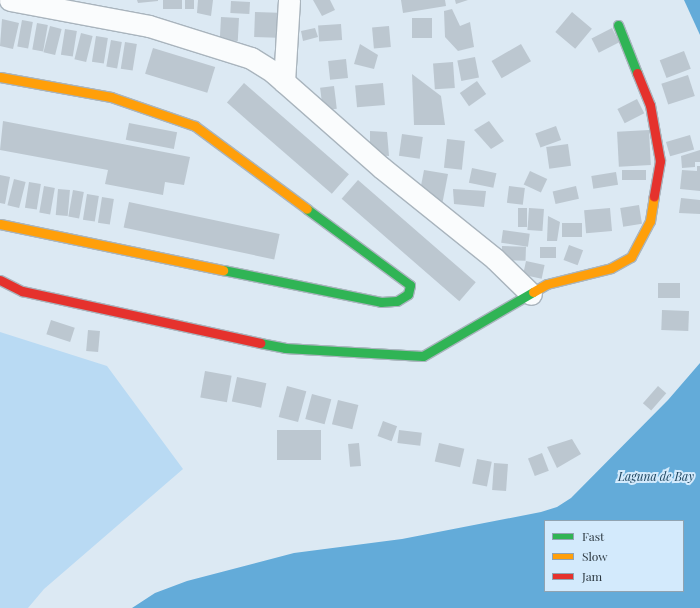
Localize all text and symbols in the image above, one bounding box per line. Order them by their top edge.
water label: Laguna de Bay [618,470,694,484]
legend [544,520,684,592]
text: Fast [582,528,604,544]
text: Slow [582,548,608,564]
text: Jam [582,568,602,584]

